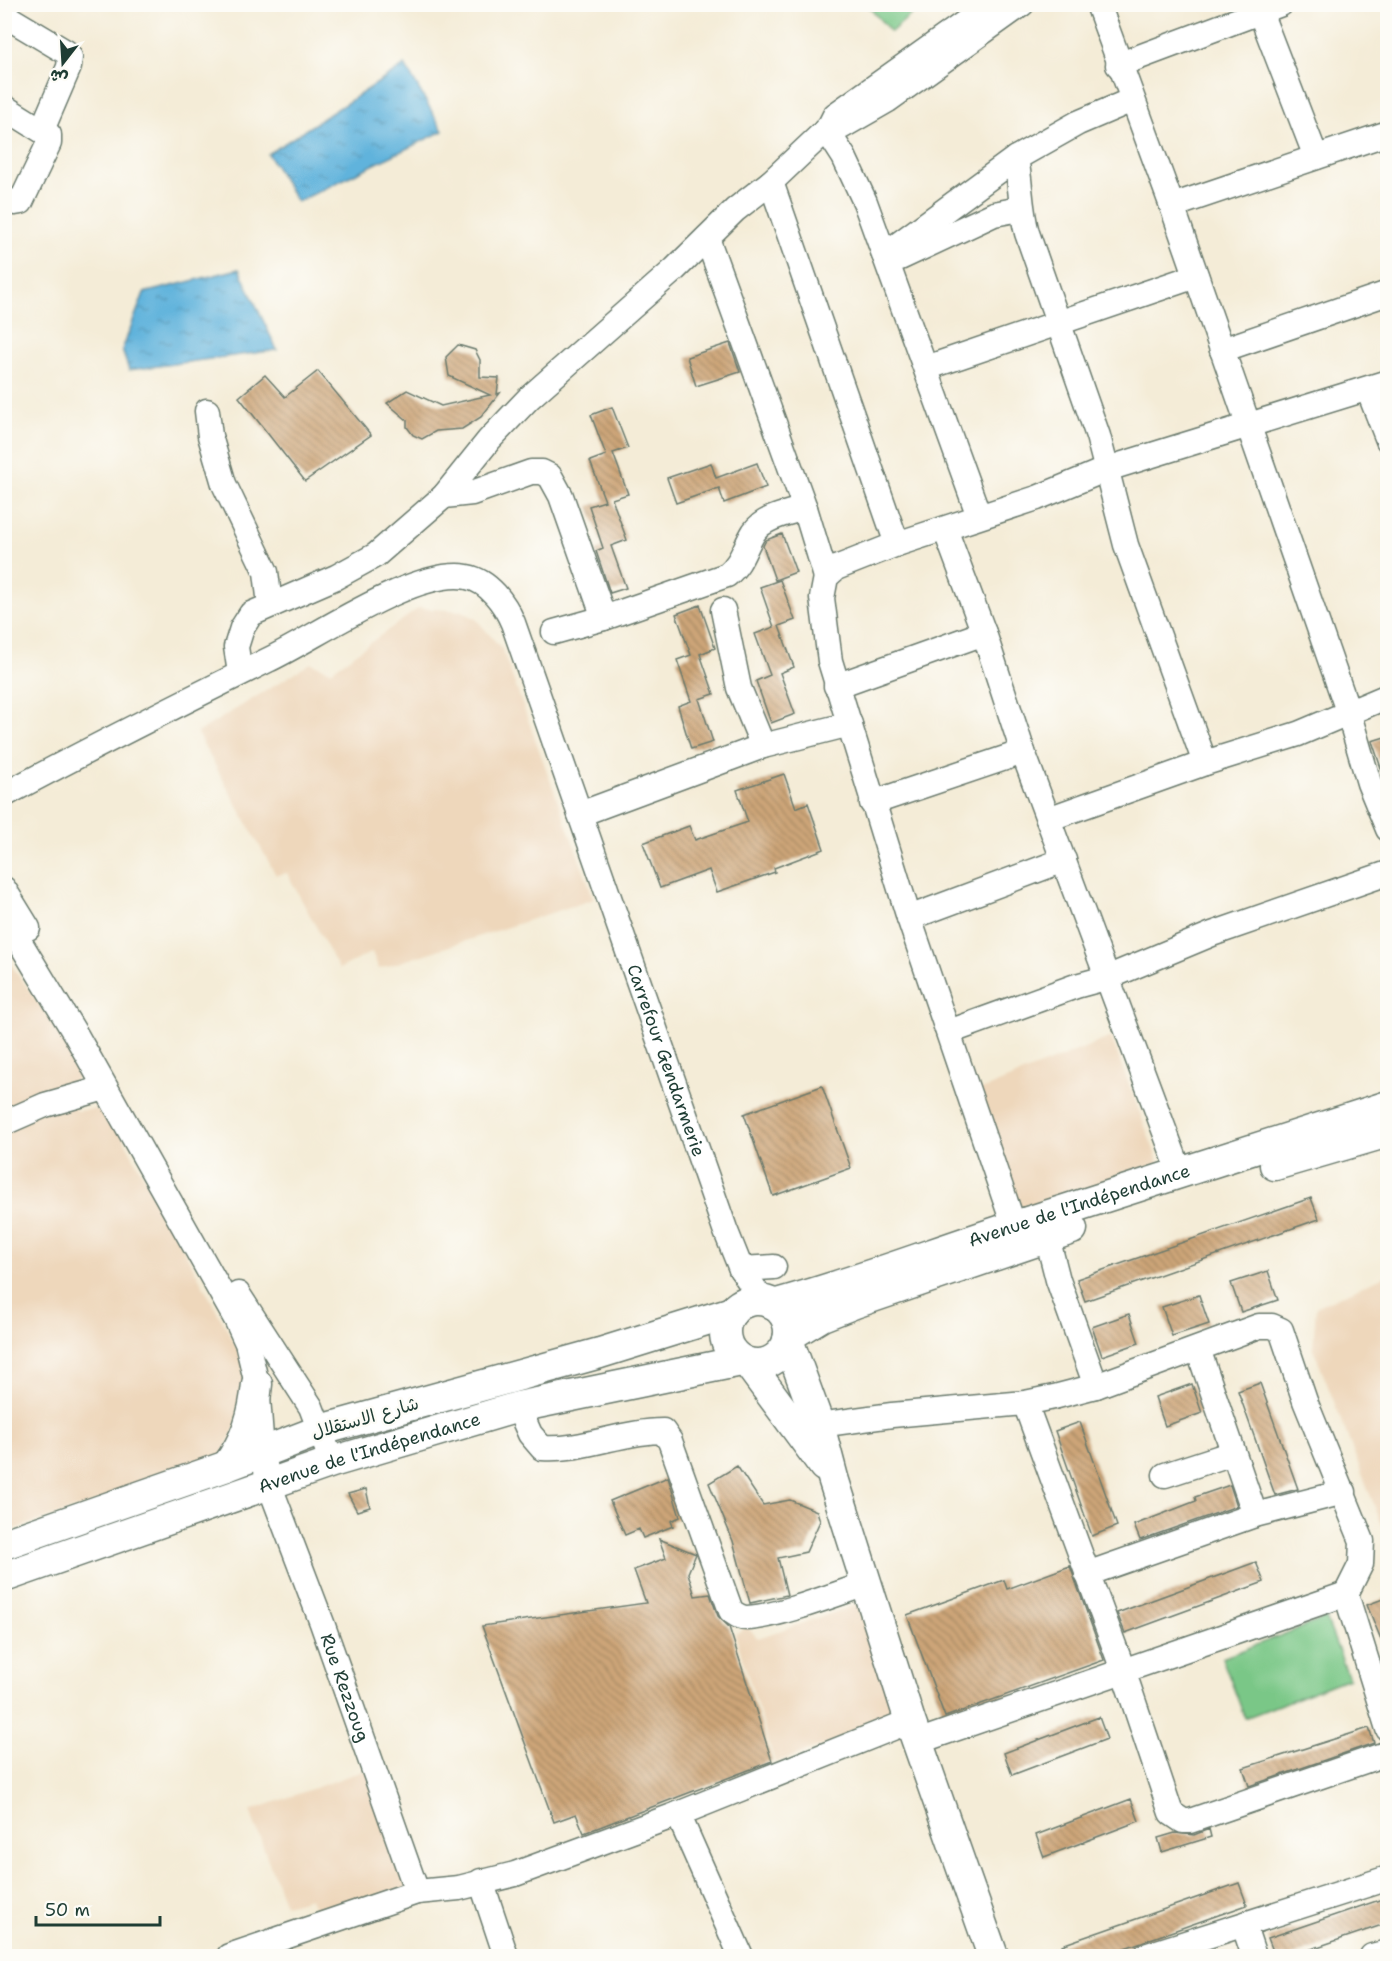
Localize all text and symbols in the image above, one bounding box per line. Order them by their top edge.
north arrow [33,33,93,93]
text: ش [47,64,70,89]
street label: Carrefour Gendarmerie [621,961,711,1160]
street label: Avenue de l'Indépendance [965,1158,1193,1253]
street label: شارع الاستقلال [308,1391,422,1445]
street label: Avenue de l'Indépendance [255,1407,483,1499]
street label: Rue Rezzoug [315,1630,375,1745]
scale bar [36,1889,160,1927]
text: 50 m [45,1898,90,1922]

